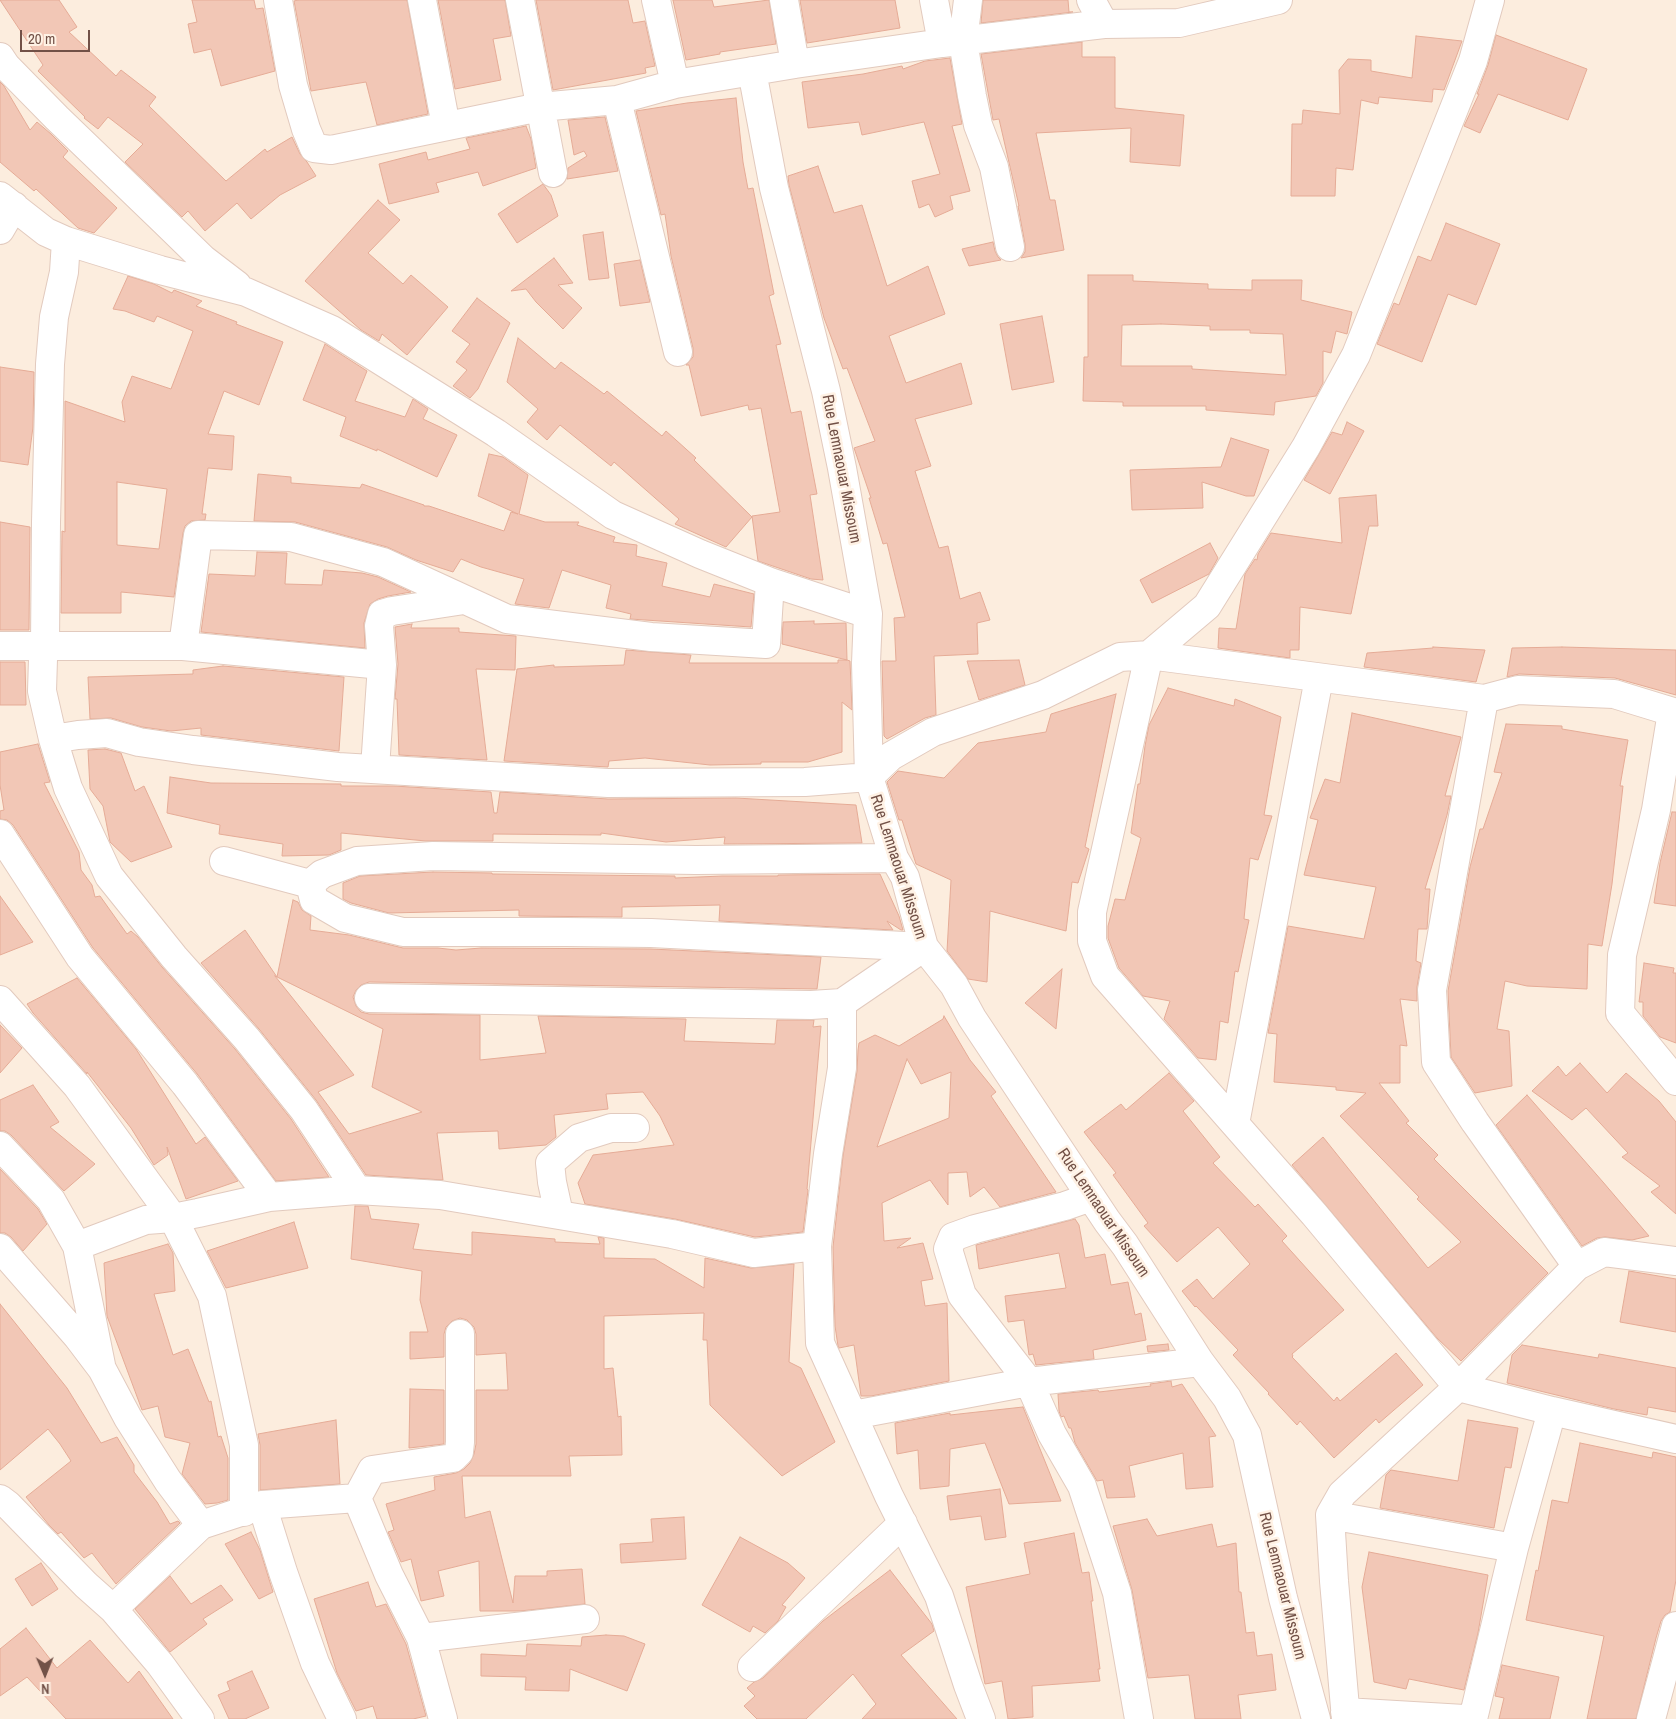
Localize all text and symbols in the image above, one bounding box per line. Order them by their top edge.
scale bar [22,20,92,52]
text: 20 m [28,28,55,49]
street label: Rue Lemnaouar Missoum [817,393,865,545]
street label: Rue Lemnaouar Missoum [866,792,930,942]
street label: Rue Lemnaouar Missoum [1053,1145,1153,1281]
street label: Rue Lemnaouar Missoum [1254,1510,1310,1662]
north arrow [20,1649,70,1699]
text: N [41,1680,50,1698]

